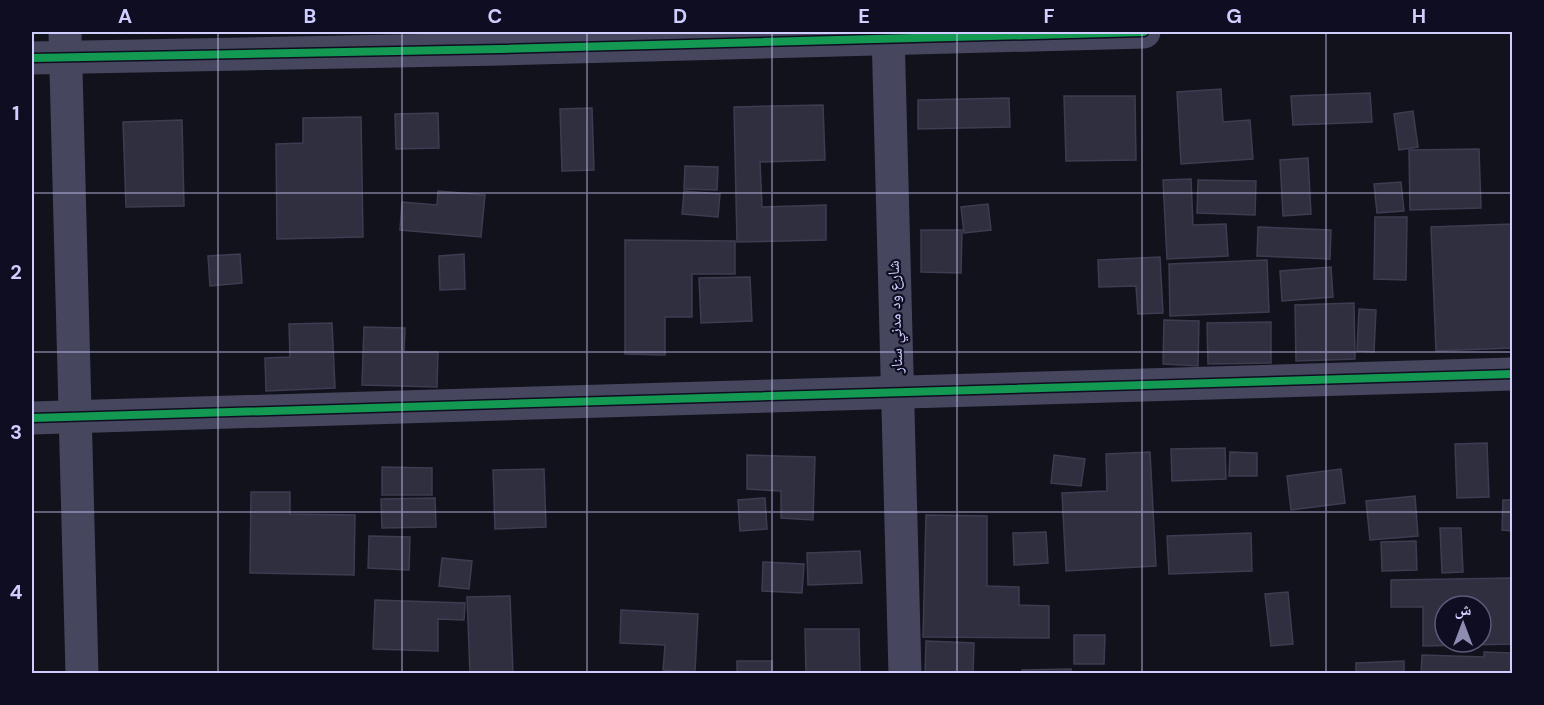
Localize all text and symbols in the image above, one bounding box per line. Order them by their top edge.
text: A [118,3,132,29]
text: B [304,3,316,29]
text: C [488,3,502,29]
text: D [673,3,687,29]
text: E [858,3,870,29]
text: F [1043,3,1055,29]
text: G [1226,3,1242,29]
text: H [1412,3,1426,29]
text: 1 [12,100,20,126]
text: 2 [10,259,22,285]
street label: شارع ود مدني سنار [883,260,910,375]
text: 3 [10,419,22,445]
text: 4 [10,579,23,605]
north arrow [1433,594,1493,654]
text: ش [1455,599,1472,620]

